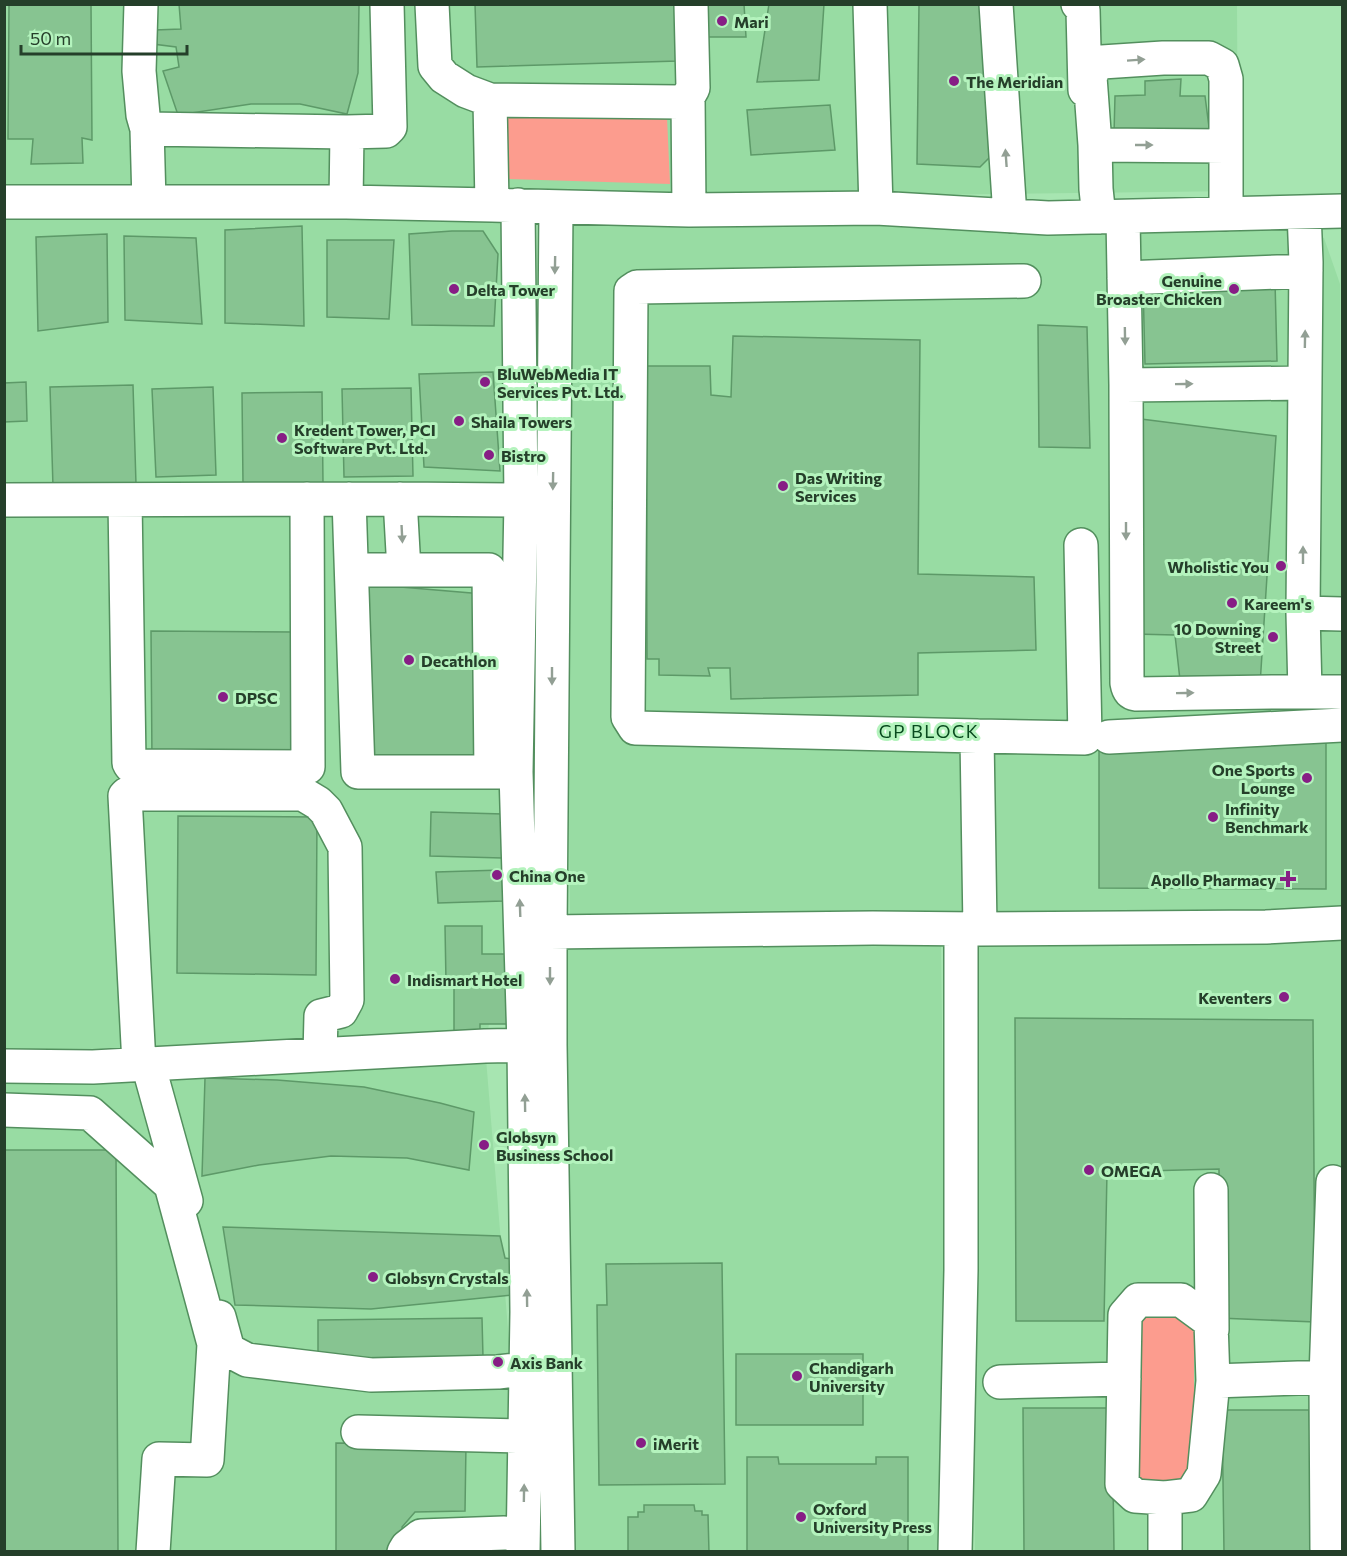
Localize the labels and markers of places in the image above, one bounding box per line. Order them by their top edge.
place label: Mari [734,12,769,31]
marker: Mari [715,14,729,28]
place label: The Meridian [966,72,1063,91]
marker: The Meridian [947,74,961,88]
place label: Genuine Broaster Chicken [1096,271,1222,308]
place label: Delta Tower [466,280,556,299]
marker: Delta Tower [447,282,461,296]
marker: Genuine Broaster Chicken [1227,282,1241,296]
place label: BluWebMedia IT Services Pvt. Ltd. [497,364,624,401]
marker: BluWebMedia IT Services Pvt. Ltd. [478,375,492,389]
place label: Shaila Towers [471,412,572,431]
marker: Shaila Towers [452,414,466,428]
place label: Kredent Tower, PCI Software Pvt. Ltd. [294,420,436,457]
marker: Kredent Tower, PCI Software Pvt. Ltd. [275,431,289,445]
place label: Bistro [501,446,547,465]
marker: Bistro [482,448,496,462]
place label: Das Writing Services [795,468,882,505]
marker: Das Writing Services [776,479,790,493]
place label: Wholistic You [1167,557,1269,576]
marker: Wholistic You [1274,559,1288,573]
place label: Kareem's [1244,594,1312,613]
marker: Kareem's [1225,596,1239,610]
place label: 10 Downing Street [1174,619,1261,656]
marker: 10 Downing Street [1266,630,1280,644]
place label: Decathlon [421,651,497,670]
marker: Decathlon [402,653,416,667]
place label: DPSC [235,688,278,707]
marker: DPSC [216,690,230,704]
place label: One Sports Lounge [1212,760,1295,797]
marker: One Sports Lounge [1300,771,1314,785]
place label: Infinity Benchmark [1225,799,1309,836]
marker: Infinity Benchmark [1206,810,1220,824]
place label: China One [509,866,585,885]
marker: China One [490,868,504,882]
place label: Apollo Pharmacy [1151,870,1276,889]
marker: Apollo Pharmacy [1281,872,1295,886]
place label: Indismart Hotel [407,970,522,989]
marker: Indismart Hotel [388,972,402,986]
place label: Keventers [1198,988,1272,1007]
marker: Keventers [1277,990,1291,1004]
place label: Globsyn Business School [496,1127,613,1164]
marker: Globsyn Business School [477,1138,491,1152]
place label: OMEGA [1101,1161,1162,1180]
marker: OMEGA [1082,1163,1096,1177]
place label: Globsyn Crystals [385,1268,509,1287]
marker: Globsyn Crystals [366,1270,380,1284]
place label: Axis Bank [510,1353,584,1372]
marker: Axis Bank [491,1355,505,1369]
place label: Chandigarh University [809,1358,894,1395]
marker: Chandigarh University [790,1369,804,1383]
place label: iMerit [653,1434,699,1453]
marker: iMerit [634,1436,648,1450]
place label: Oxford University Press [813,1499,932,1536]
marker: Oxford University Press [794,1510,808,1524]

